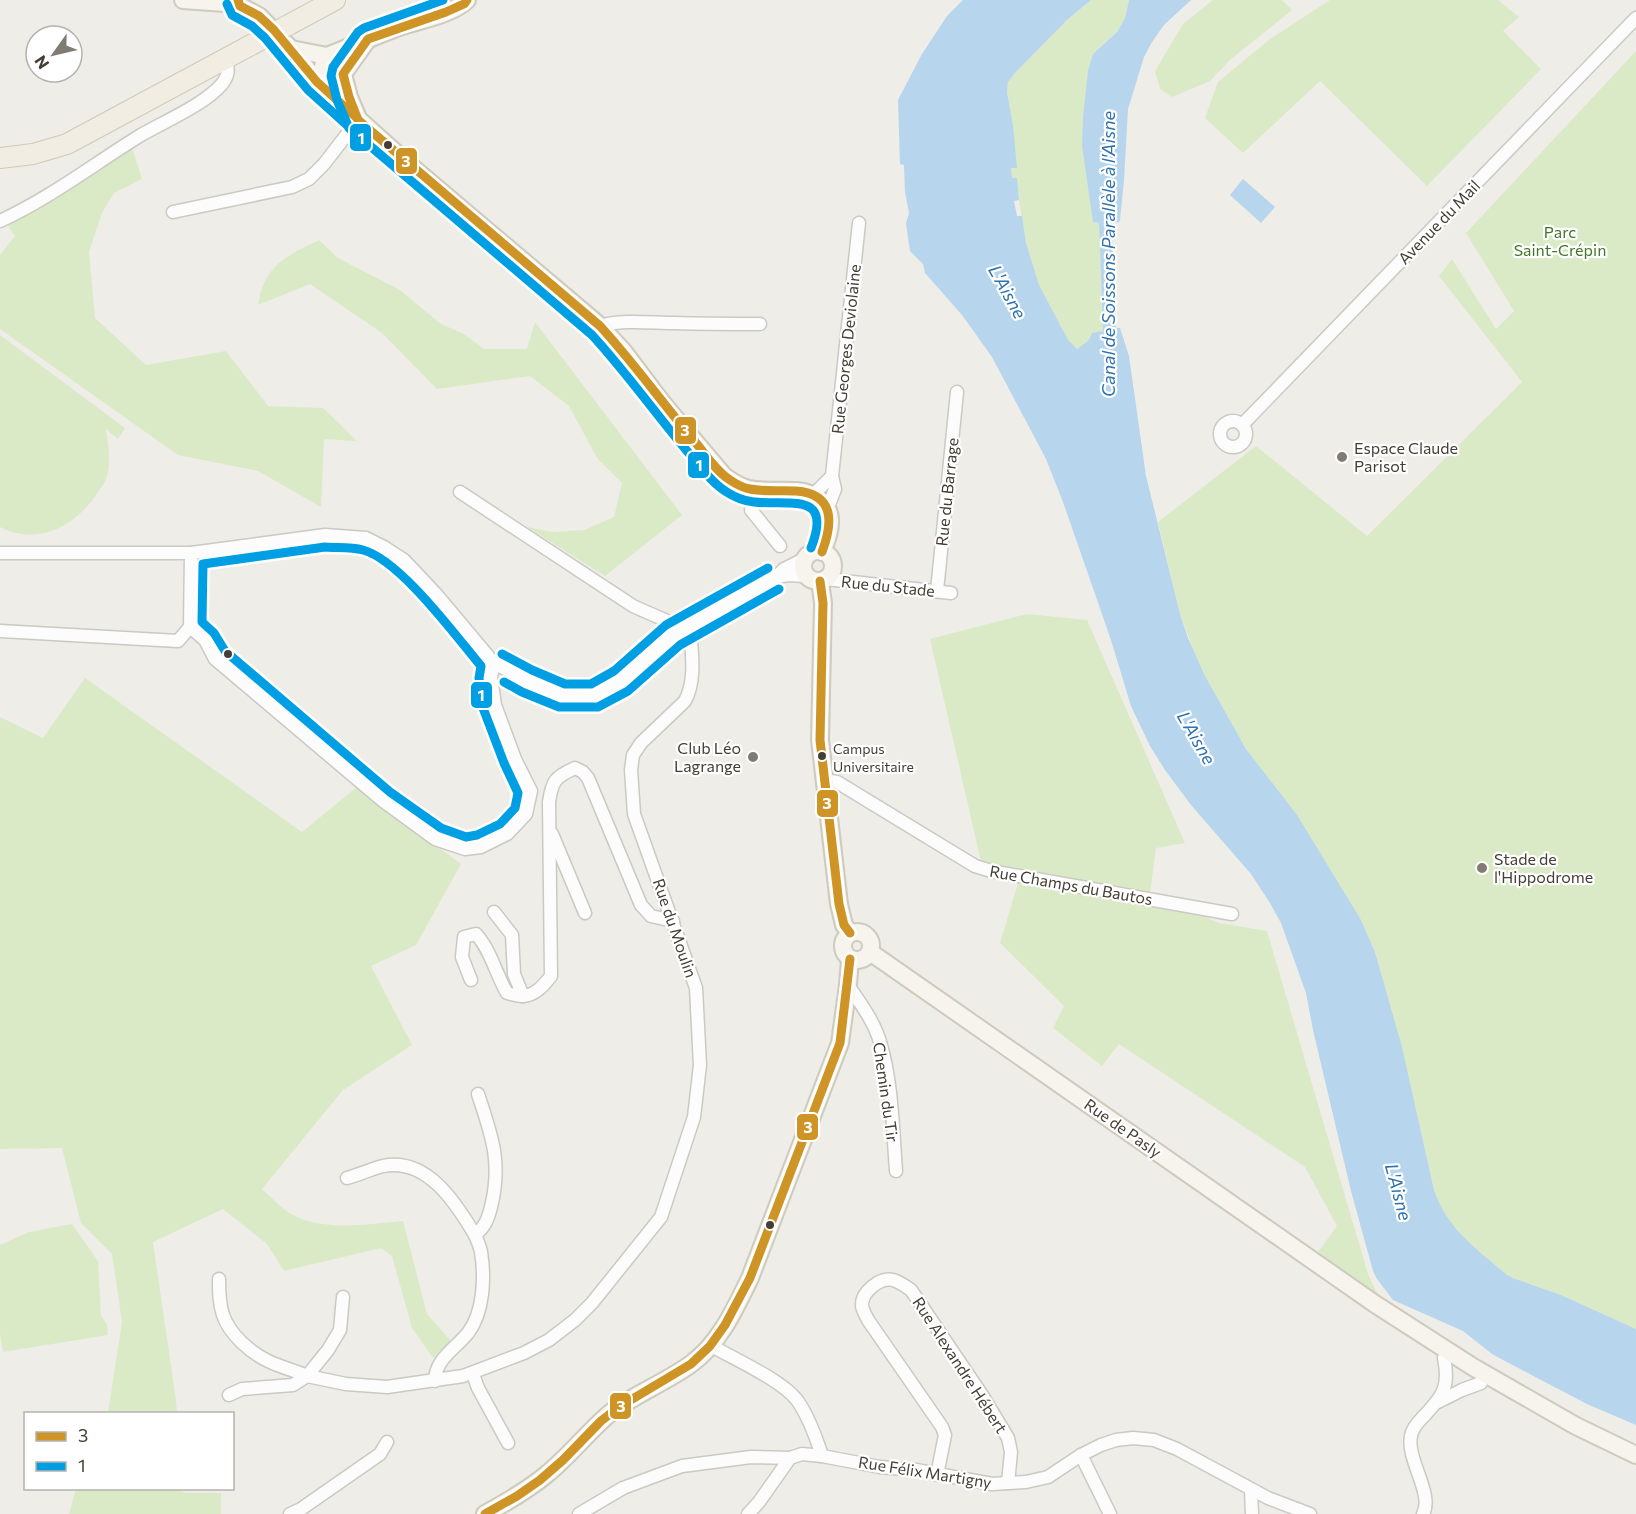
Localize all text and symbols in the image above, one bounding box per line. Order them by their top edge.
north arrow [24,24,84,84]
text: N [30,52,52,73]
water label: Canal de Soissons Parallèle à l'Aisne [1097,110,1119,397]
line badge: 1 [349,123,372,152]
text: 1 [357,128,365,147]
unlabelled marker [382,139,394,151]
line badge: 3 [395,147,418,175]
text: 3 [401,151,411,170]
street label: Avenue du Mail [1394,176,1483,268]
park label: Parc Saint-Crépin [1514,222,1606,259]
water label: L'Aisne [984,261,1032,323]
street label: Rue Georges Deviolaine [827,263,864,435]
line badge: 3 [674,416,697,445]
text: 3 [680,420,690,439]
street label: Rue du Barrage [931,437,962,547]
place label: Espace Claude Parisot [1354,438,1458,475]
marker: Espace Claude Parisot [1335,450,1349,464]
line badge: 1 [687,451,710,479]
text: 1 [695,455,703,474]
street label: Rue du Stade [840,571,936,600]
unlabelled marker [222,648,234,660]
line badge: 1 [470,681,493,709]
text: 1 [477,685,485,704]
water label: L'Aisne [1173,707,1221,769]
place label: Club Léo Lagrange [674,738,741,775]
place label: Campus Universitaire [833,740,914,775]
marker: Club Léo Lagrange [746,750,760,764]
marker: Campus Universitaire [816,750,828,762]
line badge: 3 [816,789,839,818]
text: 3 [822,793,832,812]
place label: Stade de l'Hippodrome [1494,849,1593,886]
street label: Rue Champs du Bautos [988,861,1154,908]
marker: Stade de l'Hippodrome [1475,861,1489,875]
street label: Rue du Moulin [650,876,701,980]
street label: Chemin du Tir [870,1041,903,1144]
street label: Rue de Pasly [1081,1094,1166,1161]
line badge: 3 [796,1113,819,1141]
text: 3 [803,1117,813,1136]
water label: L'Aisne [1381,1161,1417,1223]
unlabelled marker [764,1219,776,1231]
street label: Rue Alexandre Hébert [909,1293,1012,1437]
line badge: 3 [609,1392,632,1420]
text: 3 [616,1396,626,1415]
legend [24,1412,234,1490]
text: 3 [78,1424,88,1446]
street label: Rue Félix Martigny [857,1452,993,1491]
text: 1 [78,1454,86,1476]

